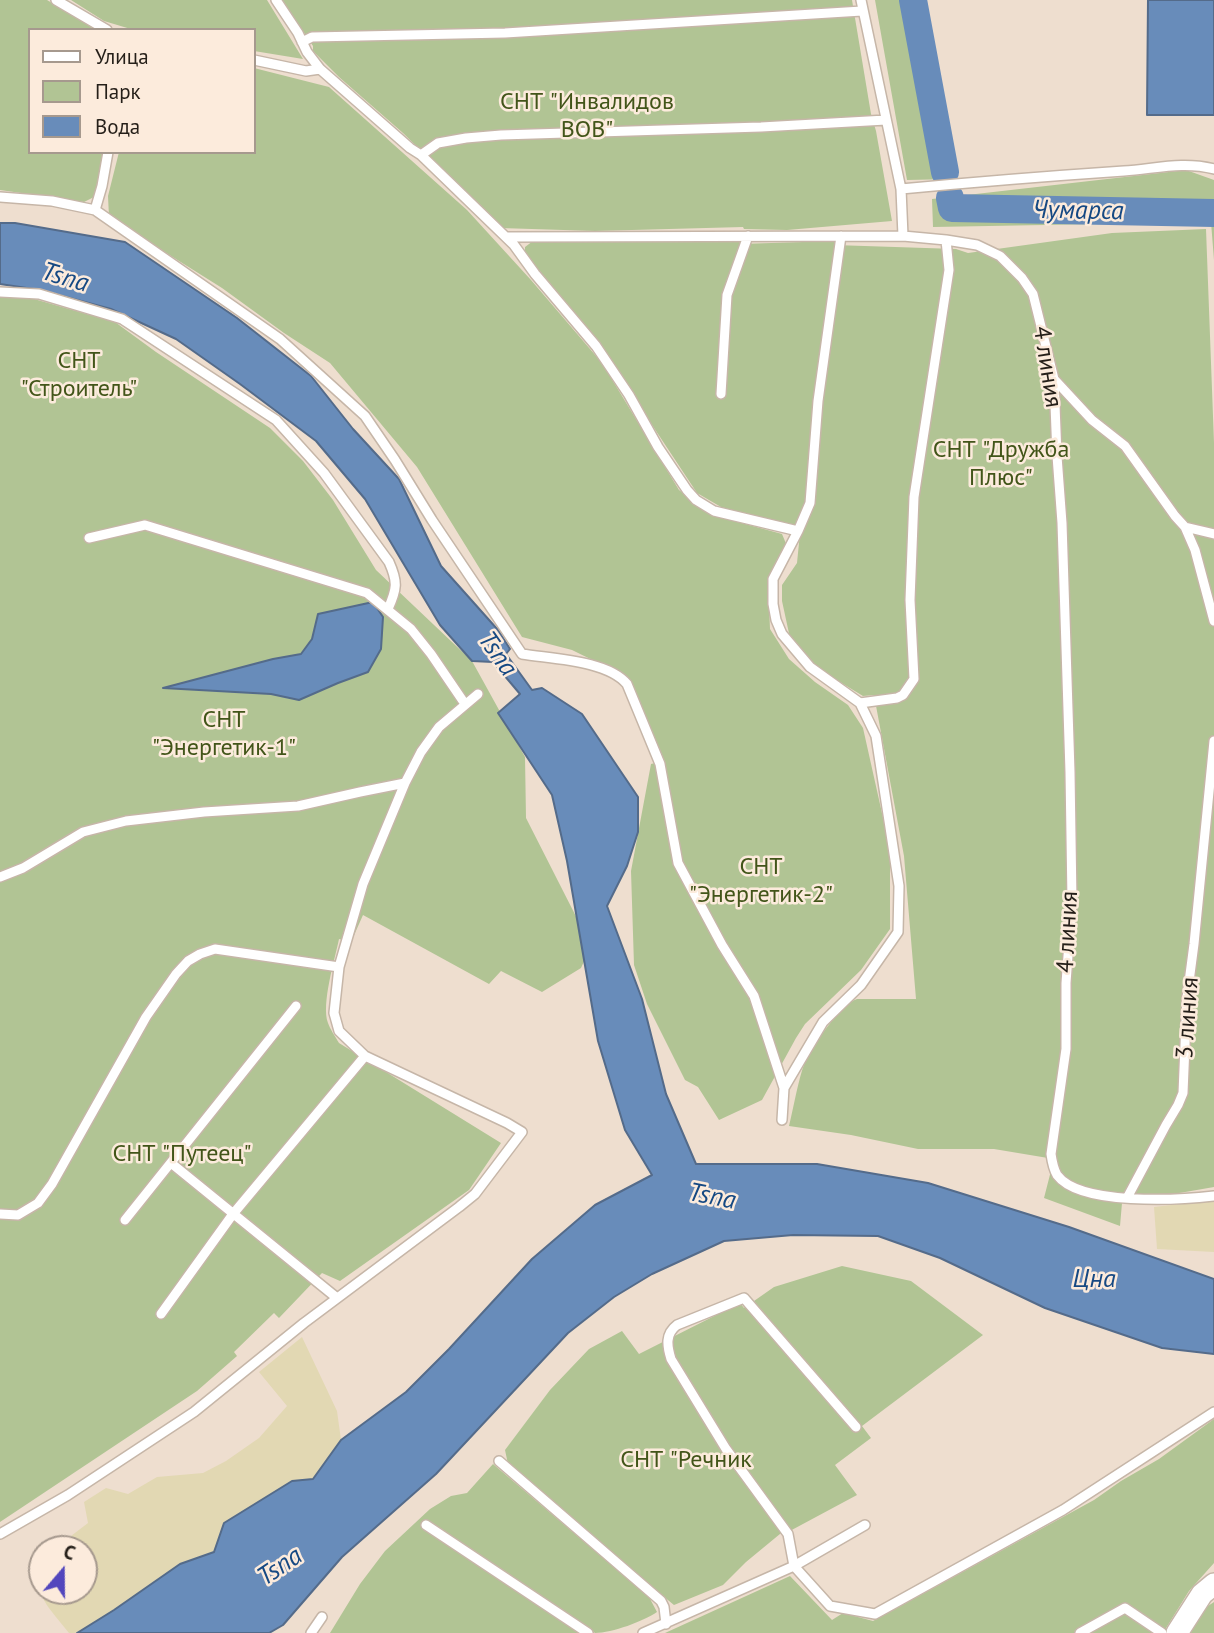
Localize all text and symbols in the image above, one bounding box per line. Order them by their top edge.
legend [28,28,256,154]
text: Улица [95,43,149,70]
text: Парк [95,78,141,105]
park label: СНТ "Инвалидов ВОВ" [500,88,674,144]
text: Вода [95,113,140,140]
water label: Чумарса [1032,195,1124,227]
water label: Tsna [38,256,92,300]
street label: 4 линия [1026,324,1068,410]
park label: СНТ "Строитель" [21,347,137,403]
park label: СНТ "Дружба Плюс" [933,436,1069,492]
water label: Tsna [471,626,523,682]
park label: СНТ "Энергетик-1" [152,706,296,762]
park label: СНТ "Энергетик-2" [689,853,833,909]
street label: 4 линия [1051,890,1085,974]
street label: 3 линия [1171,976,1205,1060]
park label: СНТ "Путеец" [112,1140,252,1168]
water label: Tsna [686,1177,738,1217]
water label: Цна [1072,1264,1116,1296]
park label: СНТ "Речник [620,1446,752,1474]
north arrow [28,1535,98,1605]
text: С [60,1539,79,1565]
water label: Tsna [252,1541,308,1593]

